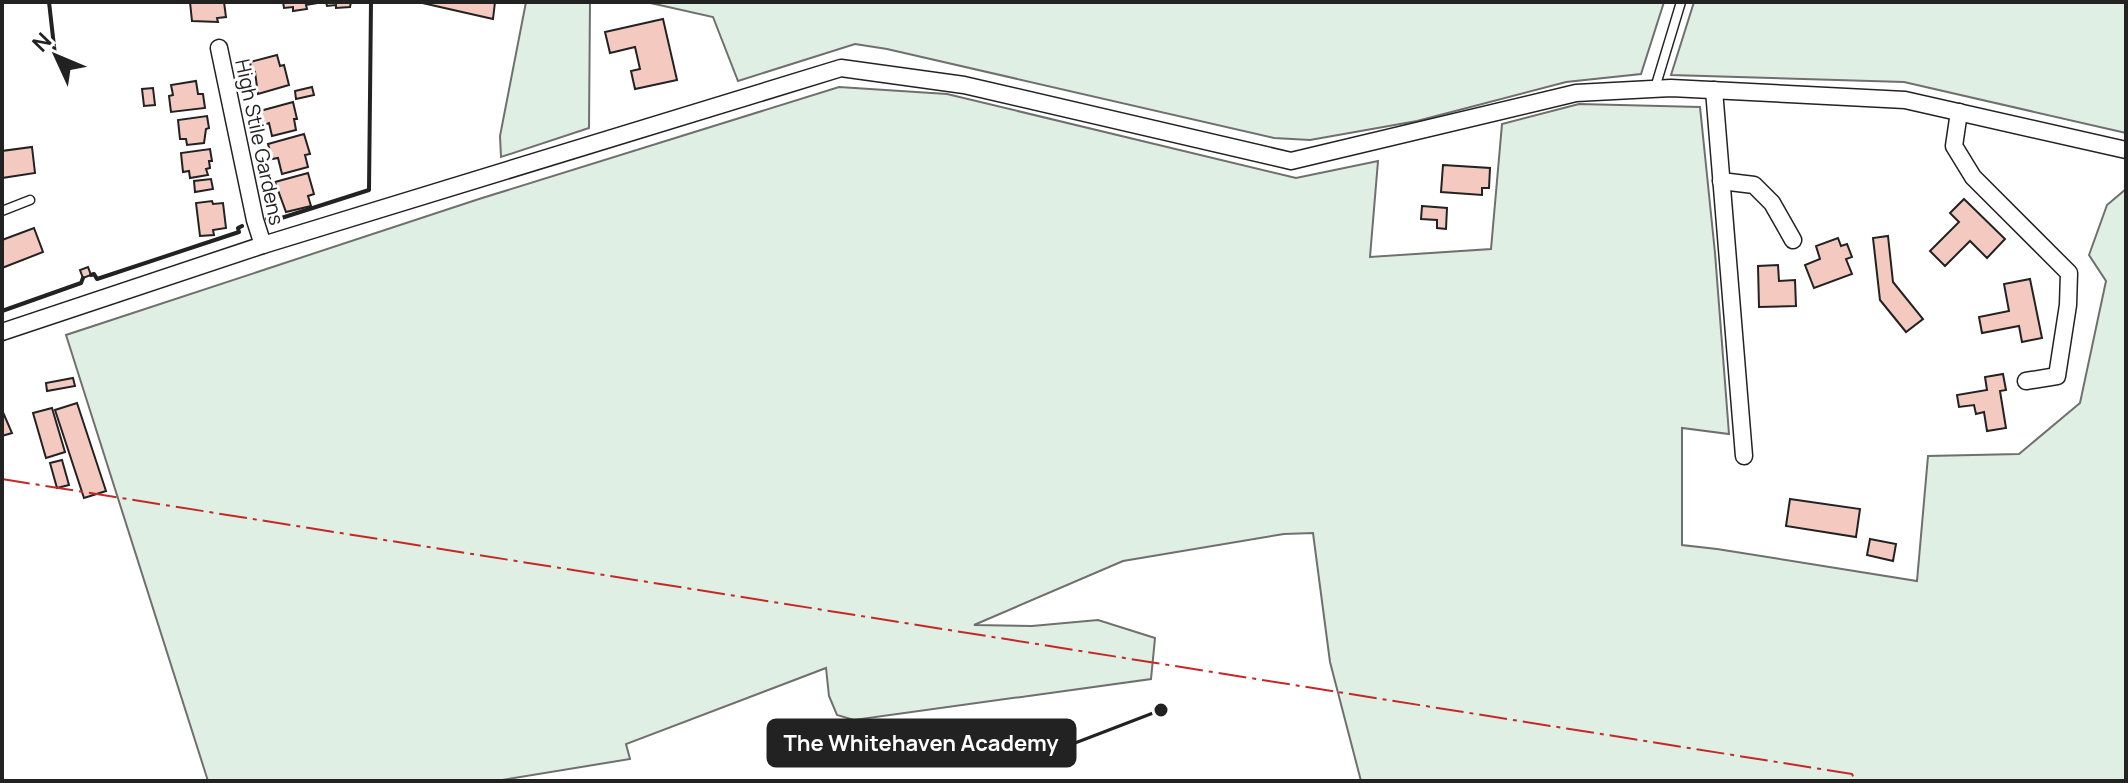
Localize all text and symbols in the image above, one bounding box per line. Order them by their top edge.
north arrow [16,16,96,96]
text: N [25,26,58,58]
street label: High Stile Gardens [229,56,291,228]
callout: The Whitehaven Academy [768,720,1075,766]
text: The Whitehaven Academy [783,728,1059,758]

